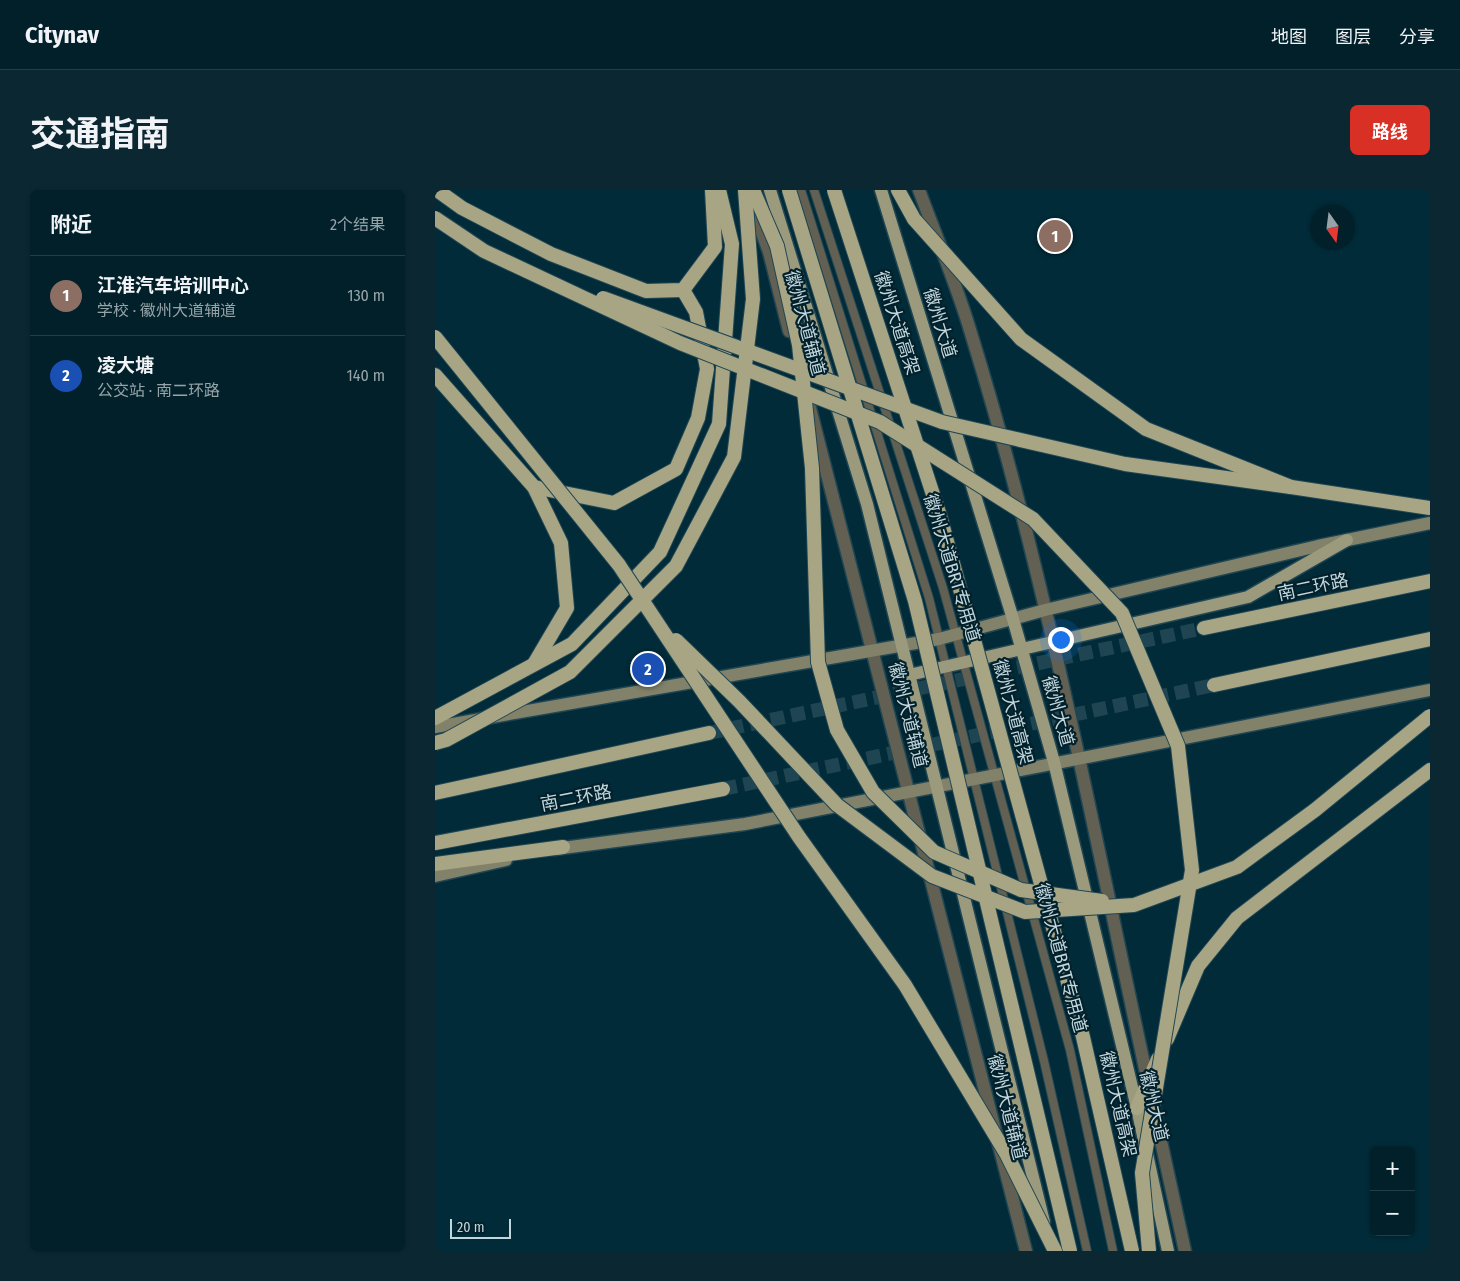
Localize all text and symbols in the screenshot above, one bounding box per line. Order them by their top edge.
text: Citynav [25,21,99,49]
text: 地图 [1271,26,1307,48]
text: 图层 [1335,26,1371,48]
text: 分享 [1399,26,1435,48]
button: 路线 [1350,105,1430,155]
text: 交通指南 [30,113,170,155]
north arrow [1310,205,1355,250]
text: 附近 [50,212,92,238]
text: 2个结果 [330,215,385,234]
pin: 1 [1039,217,1071,255]
street label: 徽州大道辅道 [780,268,830,378]
street label: 徽州大道高架 [870,268,924,378]
text: 江淮汽车培训中心 [97,274,249,297]
street label: 徽州大道 [919,285,961,361]
text: 1 [63,286,69,305]
text: 130 m [347,286,385,305]
text: 学校 · 徽州大道辅道 [97,301,236,320]
text: 凌大塘 [97,354,154,377]
text: 2 [62,366,70,385]
text: 140 m [347,366,385,385]
text: 公交站 · 南二环路 [97,381,220,400]
street label: 徽州大道BRT专用道 [919,491,985,645]
street label: 南二环路 [1275,569,1351,605]
your location [1048,627,1074,653]
pin: 2 [632,650,664,688]
street label: 徽州大道高架 [988,657,1038,767]
street label: 徽州大道辅道 [884,660,932,770]
street label: 徽州大道 [1038,673,1078,749]
street label: 南二环路 [539,780,613,816]
street label: 徽州大道BRT专用道 [1030,881,1092,1035]
street label: 徽州大道高架 [1095,1049,1141,1159]
street label: 徽州大道辅道 [983,1052,1031,1162]
street label: 徽州大道 [1135,1068,1173,1144]
map controls [1370,1146,1415,1236]
button: + [1370,1146,1415,1191]
button: − [1370,1191,1415,1236]
scale bar [450,1216,511,1239]
text: 20 m [457,1219,485,1236]

